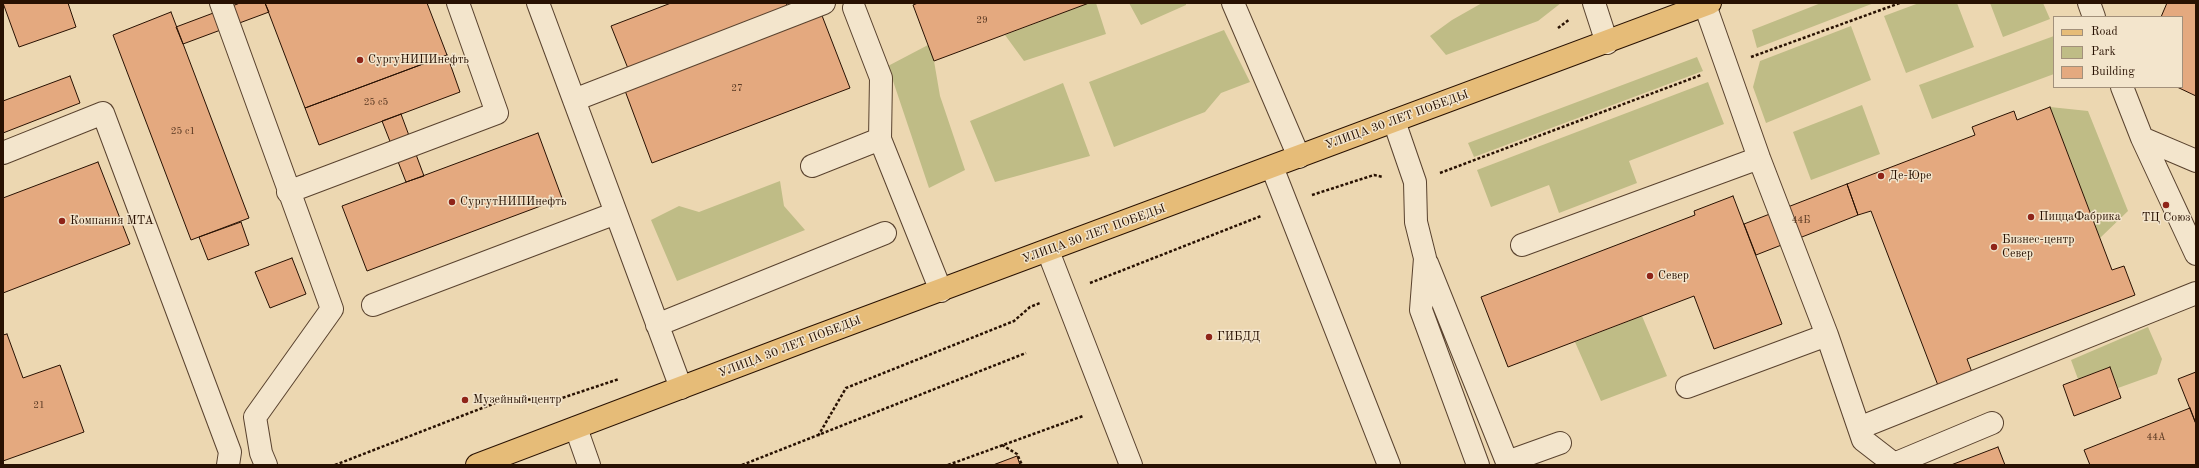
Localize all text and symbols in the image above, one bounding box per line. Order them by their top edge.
house number: 29 [976,14,988,26]
legend [2053,16,2183,88]
text: Road [2091,26,2118,38]
text: Park [2091,46,2116,58]
place label: СургуНИПИнефть [368,53,469,67]
marker: СургуНИПИнефть [355,55,365,65]
text: Building [2091,66,2135,78]
house number: 27 [731,82,743,94]
street label: УЛИЦА 30 ЛЕТ ПОБЕДЫ [1324,87,1470,153]
house number: 25 с5 [364,96,388,108]
house number: 25 с1 [171,125,195,137]
place label: Де-Юре [1889,169,1932,183]
marker: Де-Юре [1876,171,1886,181]
place label: СургутНИПИнефть [460,195,567,209]
marker: СургутНИПИнефть [447,197,457,207]
marker: ТЦ Союз [2161,200,2171,210]
street label: УЛИЦА 30 ЛЕТ ПОБЕДЫ [1021,201,1167,267]
place label: ПиццаФабрика [2039,210,2121,224]
place label: ТЦ Союз [2142,211,2190,225]
marker: ПиццаФабрика [2026,212,2036,222]
place label: Компания MTA [70,214,154,228]
house number: 44Б [1792,214,1810,226]
marker: Компания MTA [57,216,67,226]
place label: Бизнес-центр Север [2002,233,2074,261]
marker: Бизнес-центр Север [1989,242,1999,252]
place label: Север [1658,269,1689,283]
marker: Север [1645,271,1655,281]
street label: УЛИЦА 30 ЛЕТ ПОБЕДЫ [717,313,863,381]
place label: ГИБДД [1217,330,1260,344]
marker: ГИБДД [1204,332,1214,342]
place label: Музейный центр [473,393,561,407]
marker: Музейный центр [460,395,470,405]
house number: 21 [33,399,45,411]
house number: 44А [2146,431,2166,443]

